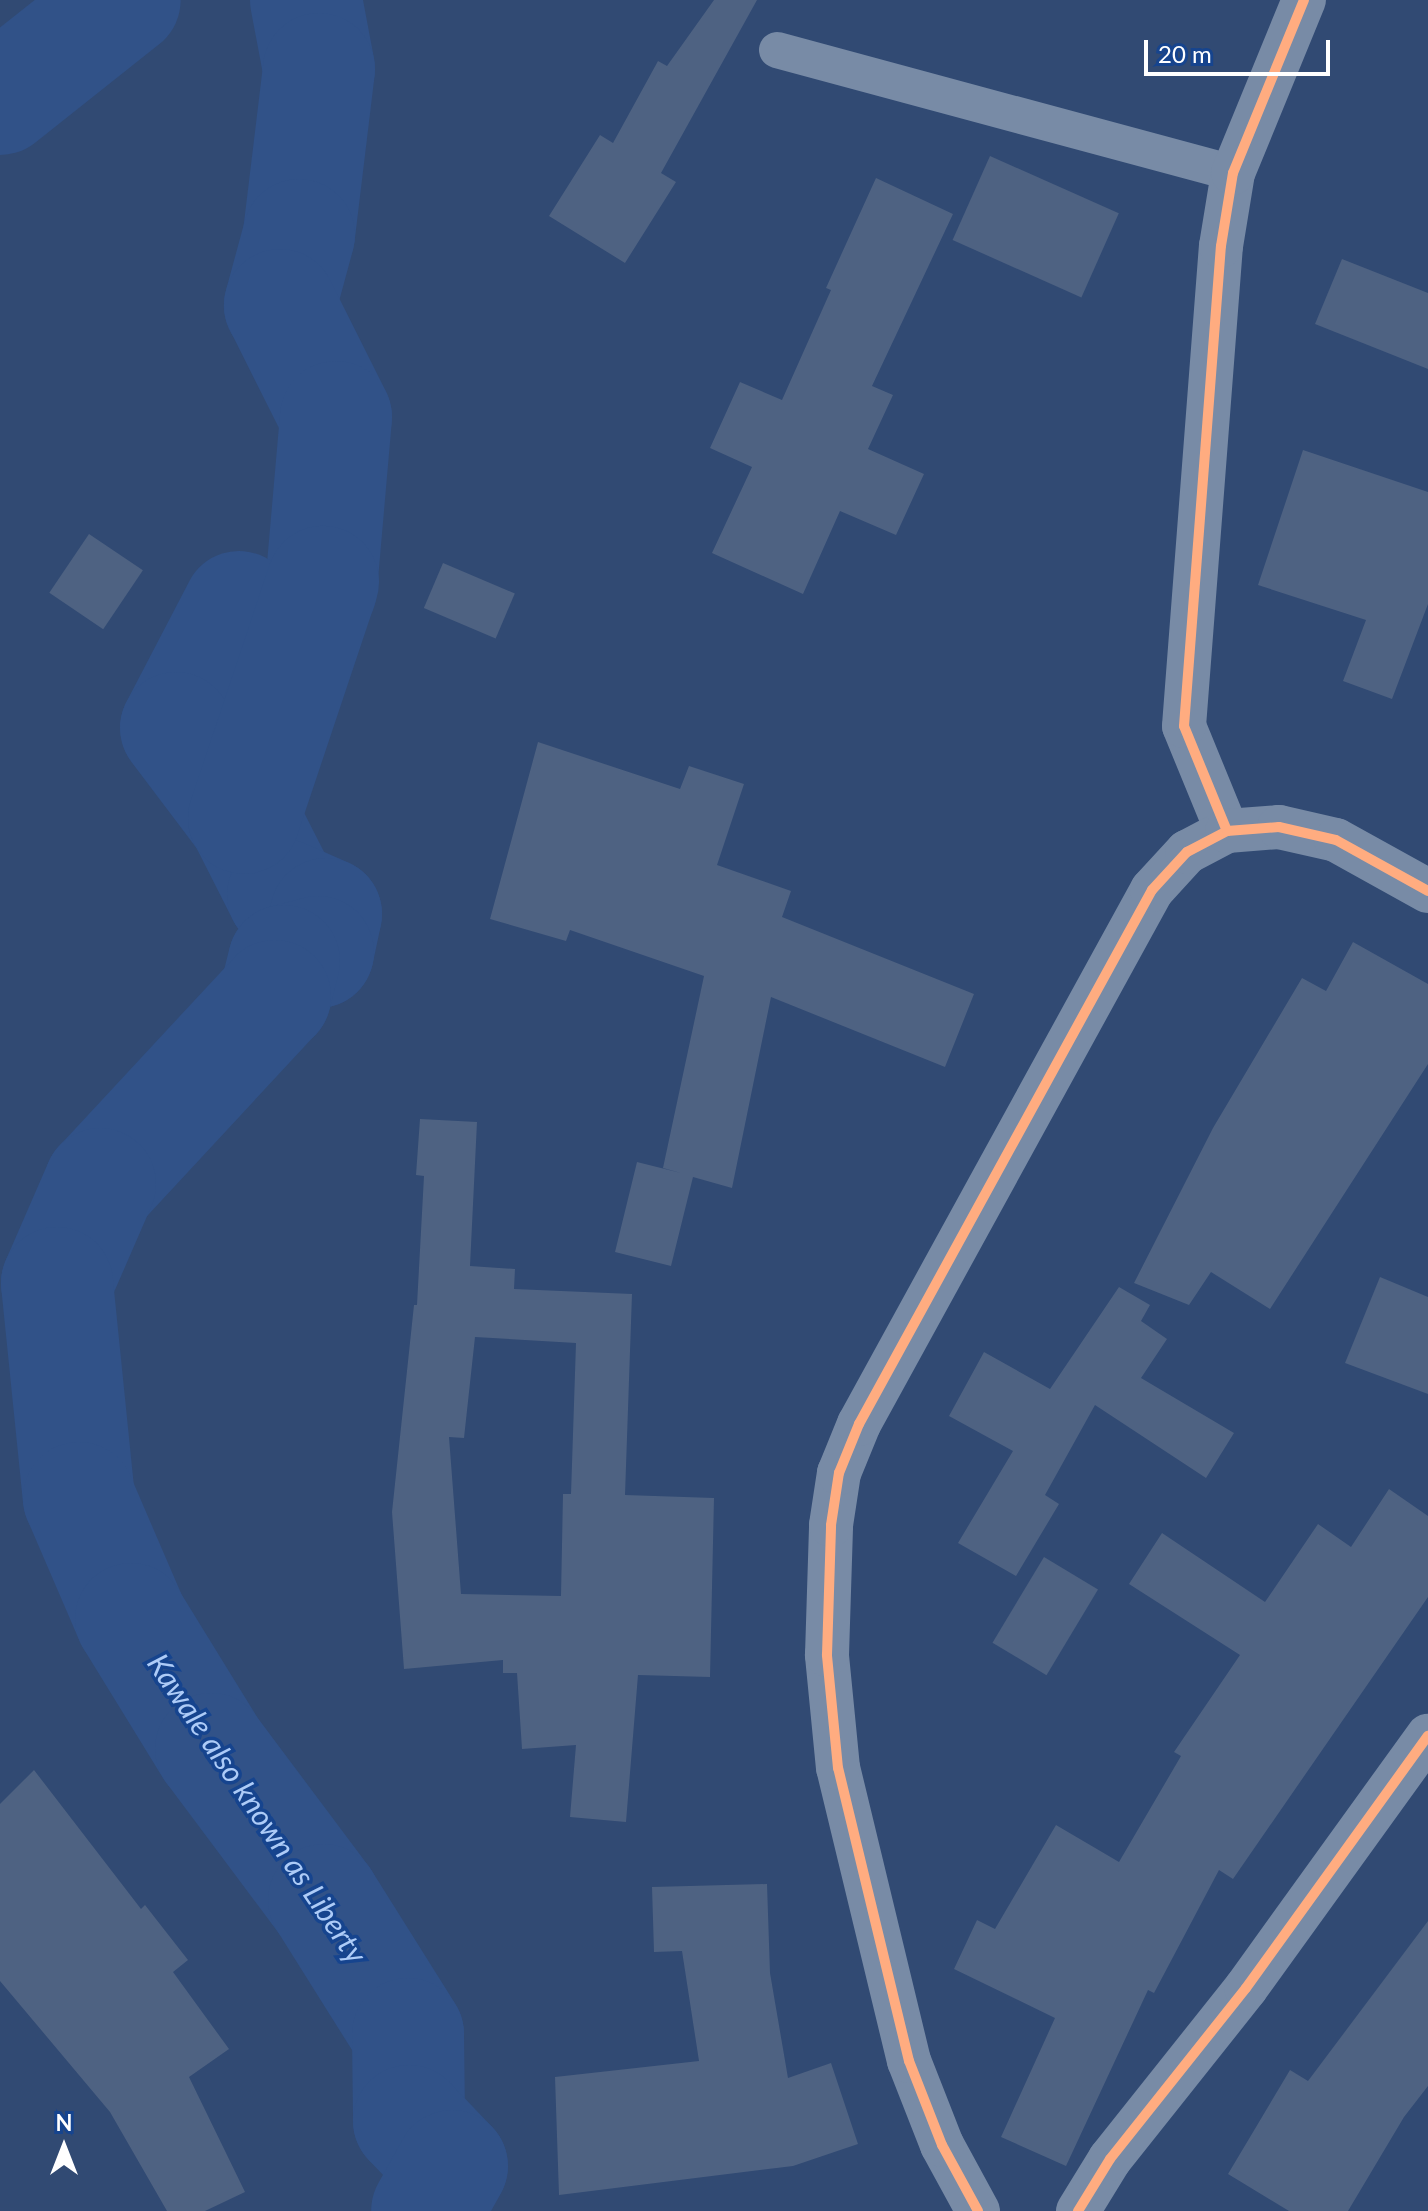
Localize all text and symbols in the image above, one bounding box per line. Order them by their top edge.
scale bar [1148,24,1334,74]
text: 20 m [1158,39,1212,68]
water label: Kawale also known as Liberty [141,1646,375,1970]
north arrow [24,2107,104,2187]
text: N [56,2109,72,2136]

